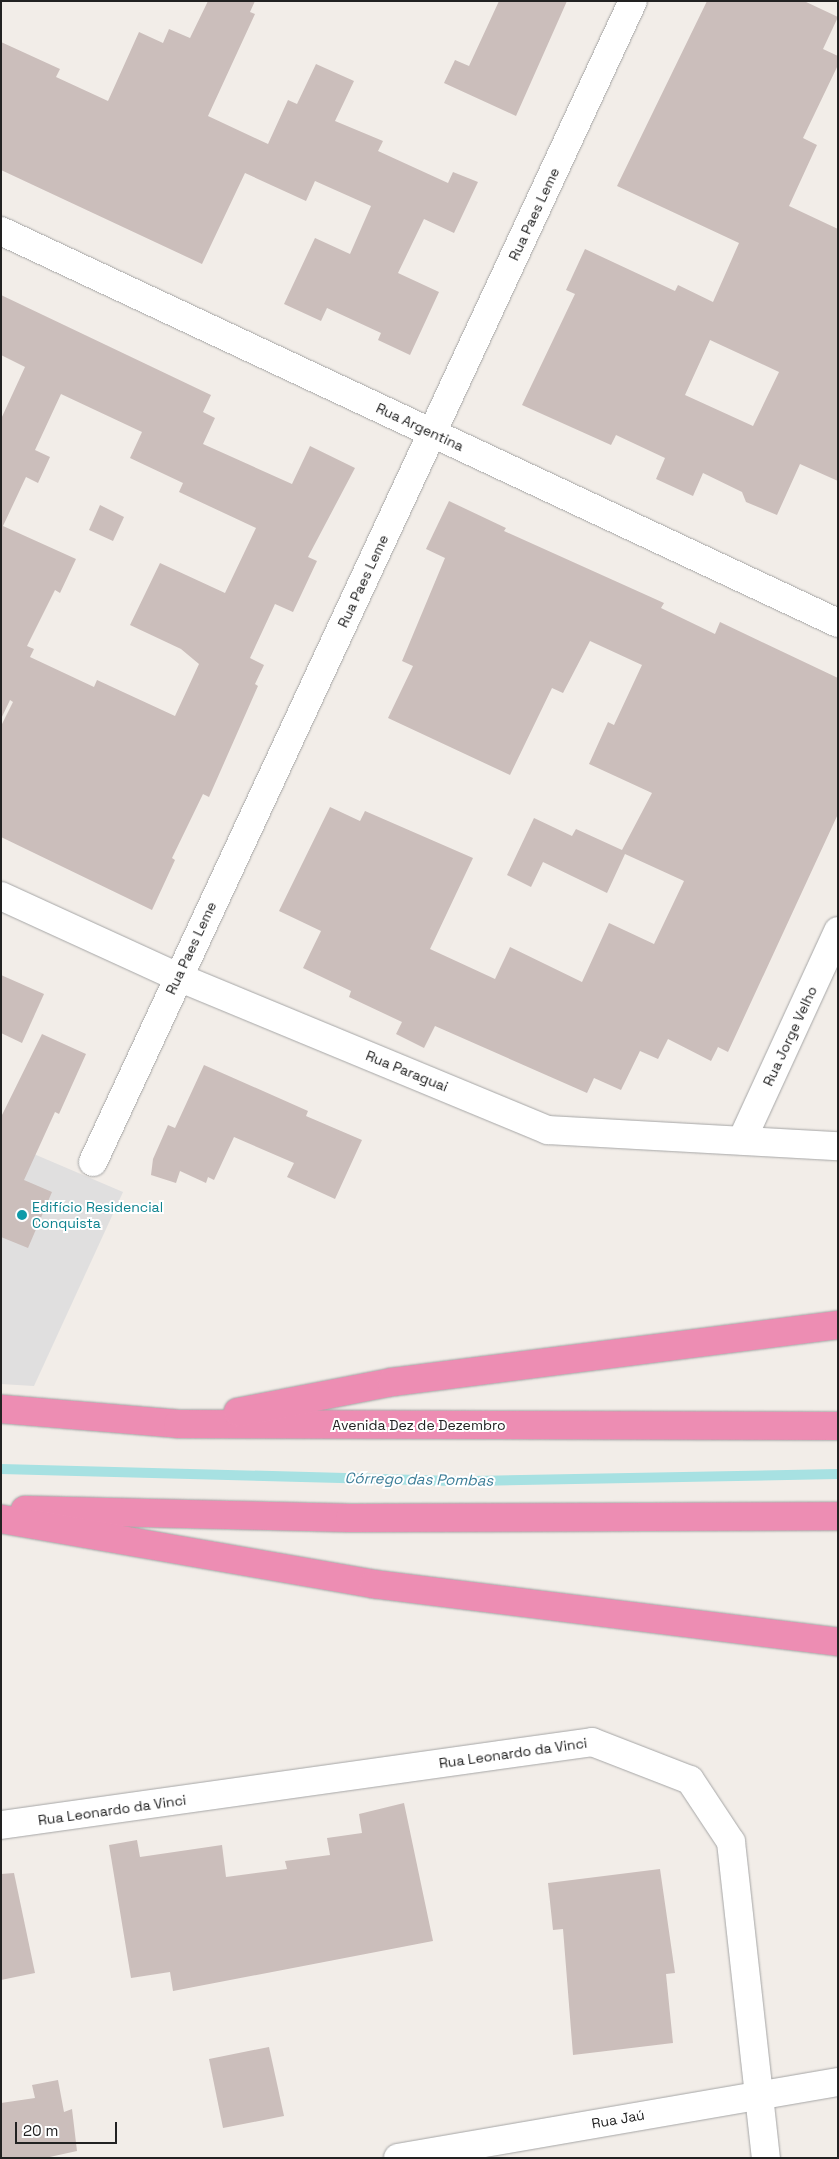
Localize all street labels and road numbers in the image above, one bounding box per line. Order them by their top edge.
street label: Rua Paes Leme [505,165,563,263]
street label: Rua Argentina [373,399,467,455]
street label: Rua Paes Leme [334,532,392,630]
street label: Rua Paes Leme [162,899,220,997]
street label: Rua Jorge Velho [759,983,821,1089]
street label: Rua Paraguai [363,1047,451,1095]
street label: Avenida Dez de Dezembro [332,1417,506,1433]
street label: Rua Leonardo da Vinci [438,1734,588,1772]
street label: Rua Leonardo da Vinci [37,1791,187,1829]
street label: Rua Jaú [590,2106,646,2132]

